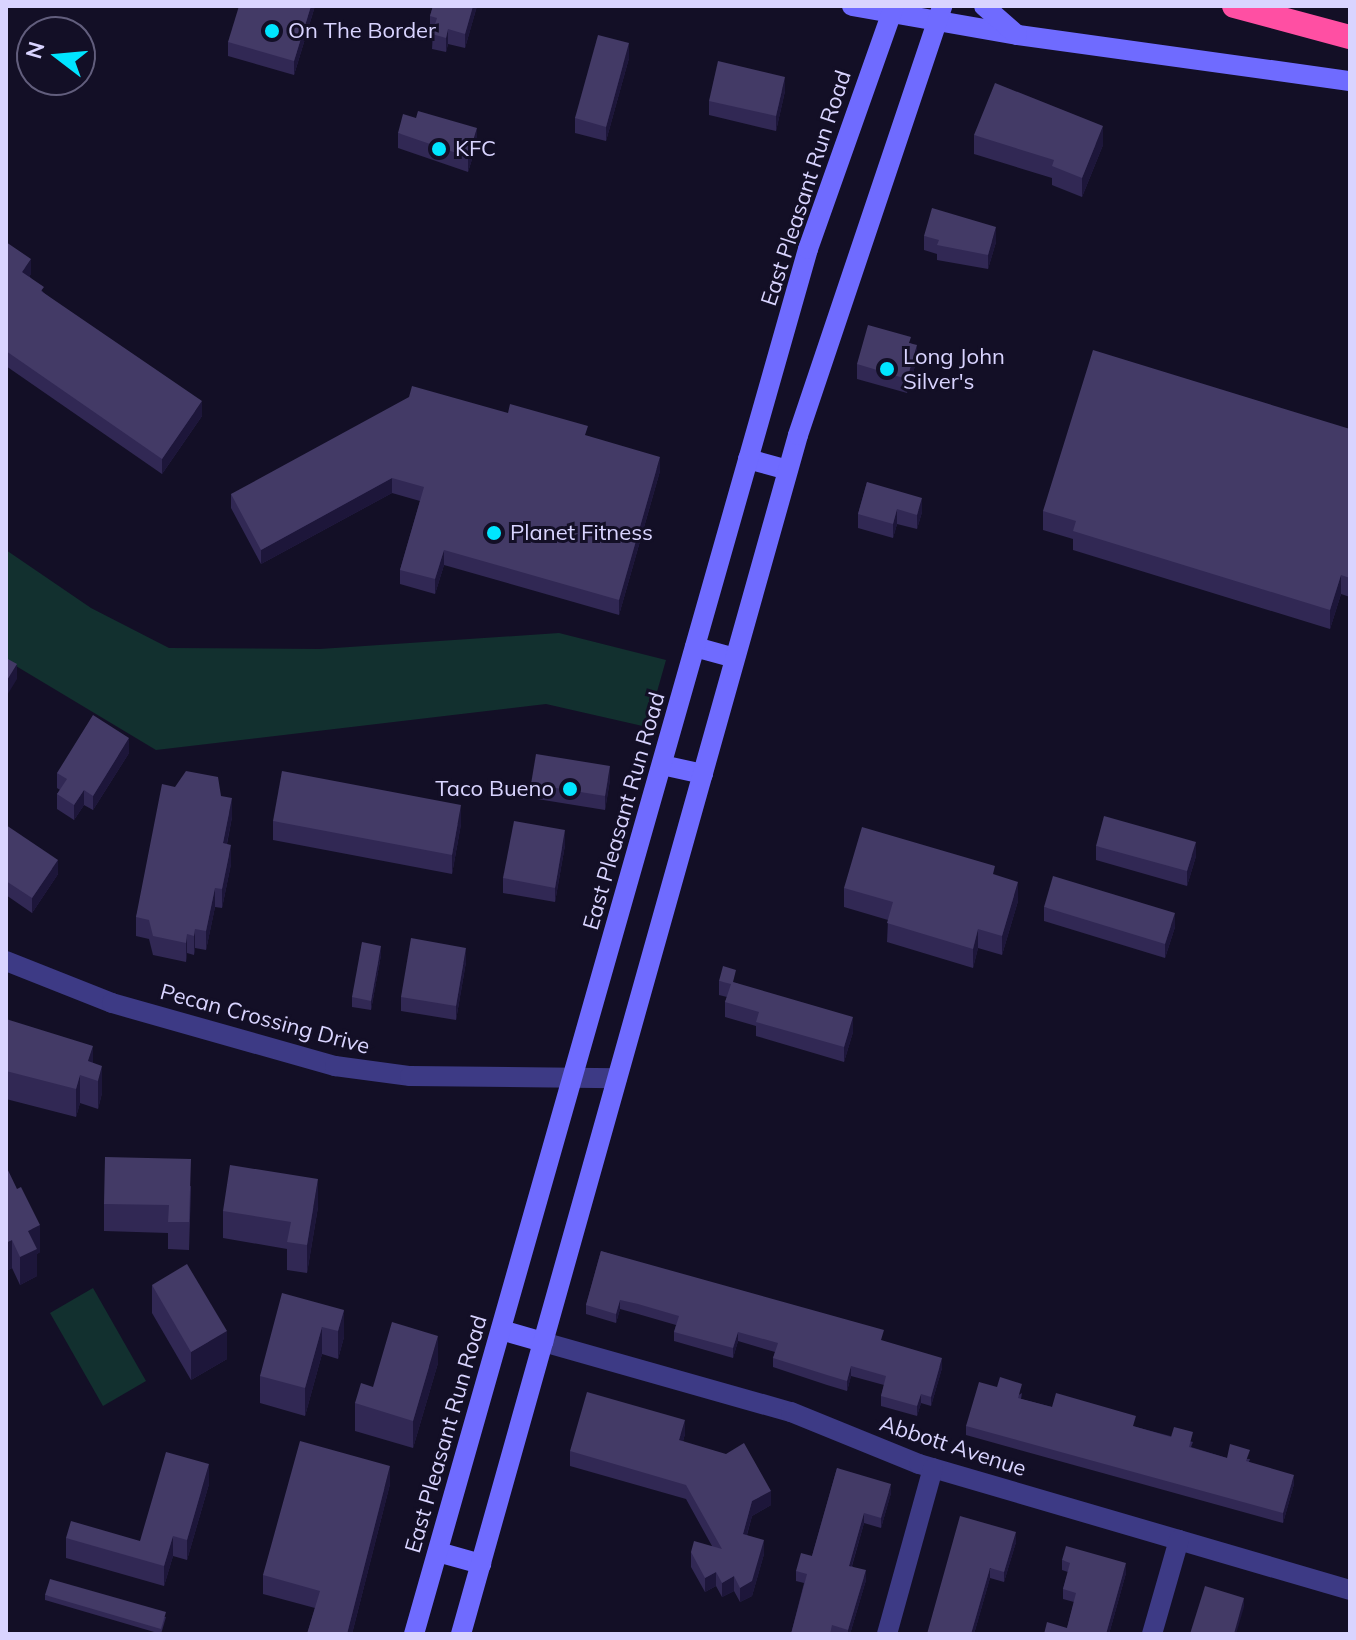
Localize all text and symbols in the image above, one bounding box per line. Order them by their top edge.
north arrow [16,16,96,96]
place label: On The Border [288,18,436,44]
marker: On The Border [263,22,281,40]
text: N [19,38,51,62]
street label: East Pleasant Run Road [755,67,857,309]
place label: KFC [455,136,496,162]
marker: KFC [430,140,448,158]
place label: Long John Silver's [903,343,1005,394]
marker: Long John Silver's [878,360,896,378]
place label: Planet Fitness [510,520,653,546]
marker: Planet Fitness [485,524,503,542]
street label: East Pleasant Run Road [577,689,671,933]
place label: Taco Bueno [435,776,554,802]
marker: Taco Bueno [561,780,579,798]
street label: Pecan Crossing Drive [157,978,373,1060]
street label: East Pleasant Run Road [399,1312,493,1556]
street label: Abbott Avenue [876,1410,1030,1482]

